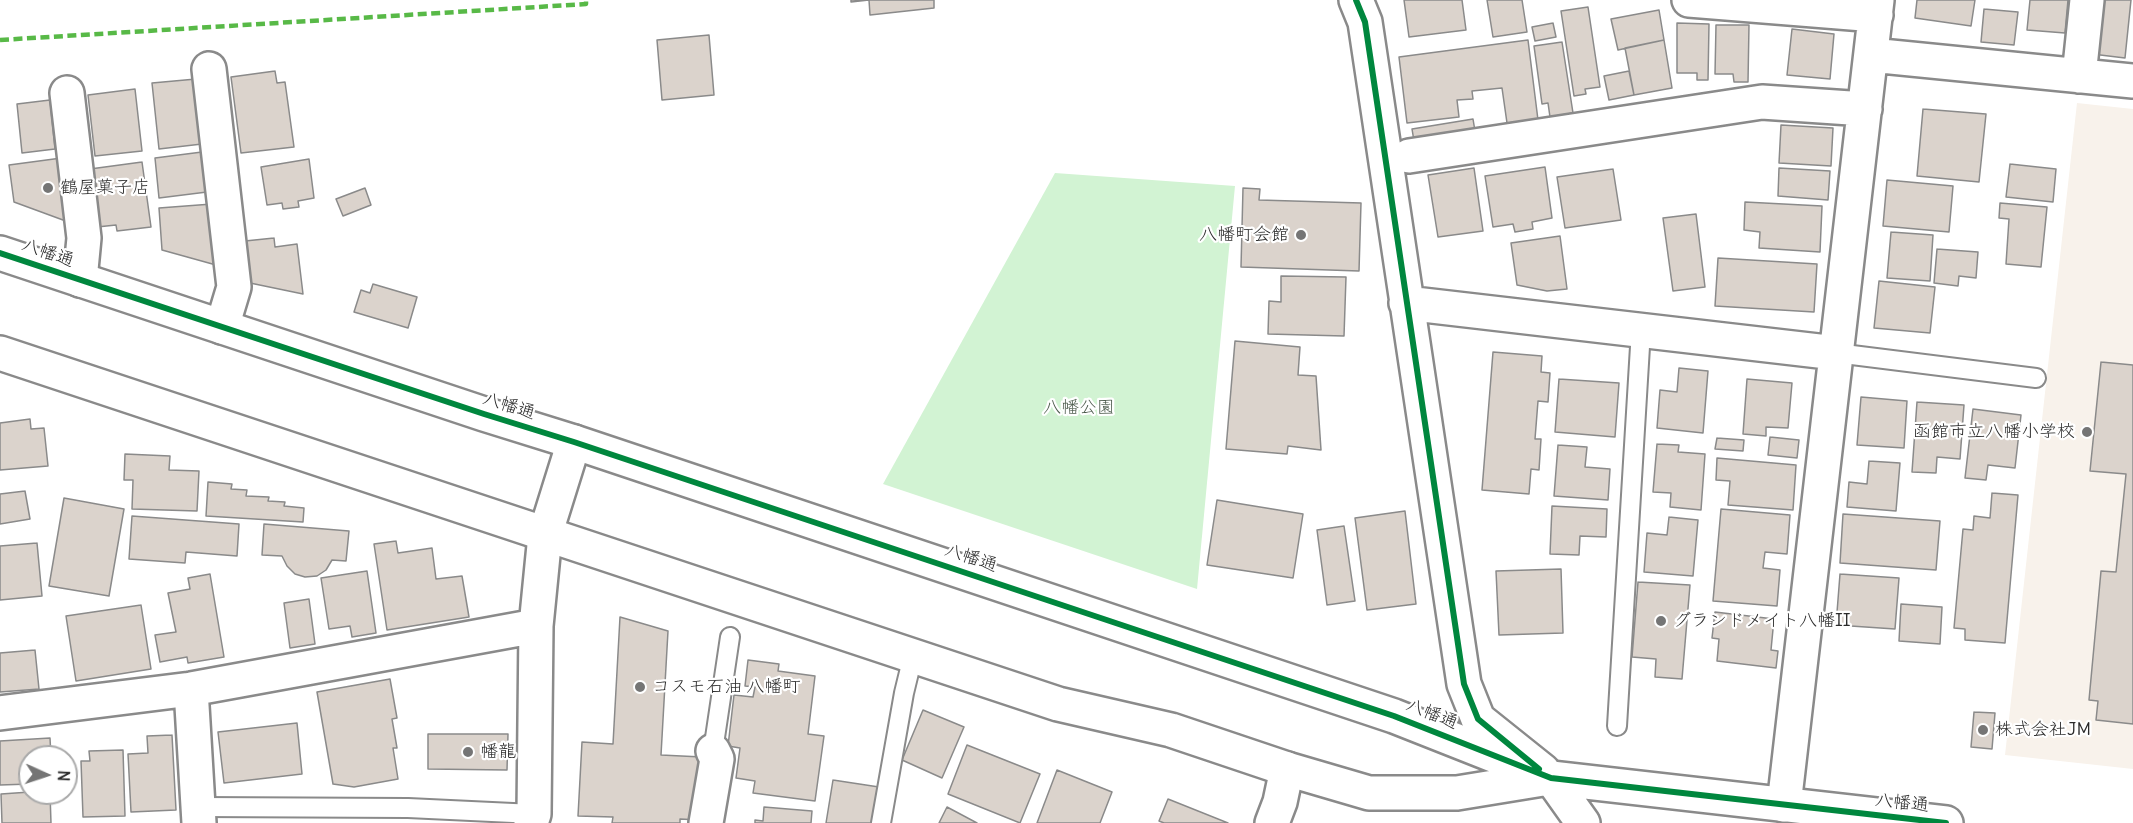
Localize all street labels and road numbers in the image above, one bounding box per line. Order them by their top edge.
street label: 八幡通 [19,234,77,272]
street label: 八幡通 [480,388,538,424]
street label: 八幡通 [942,539,1000,577]
street label: 八幡通 [1403,694,1461,734]
street label: 八幡通 [1874,789,1930,817]

